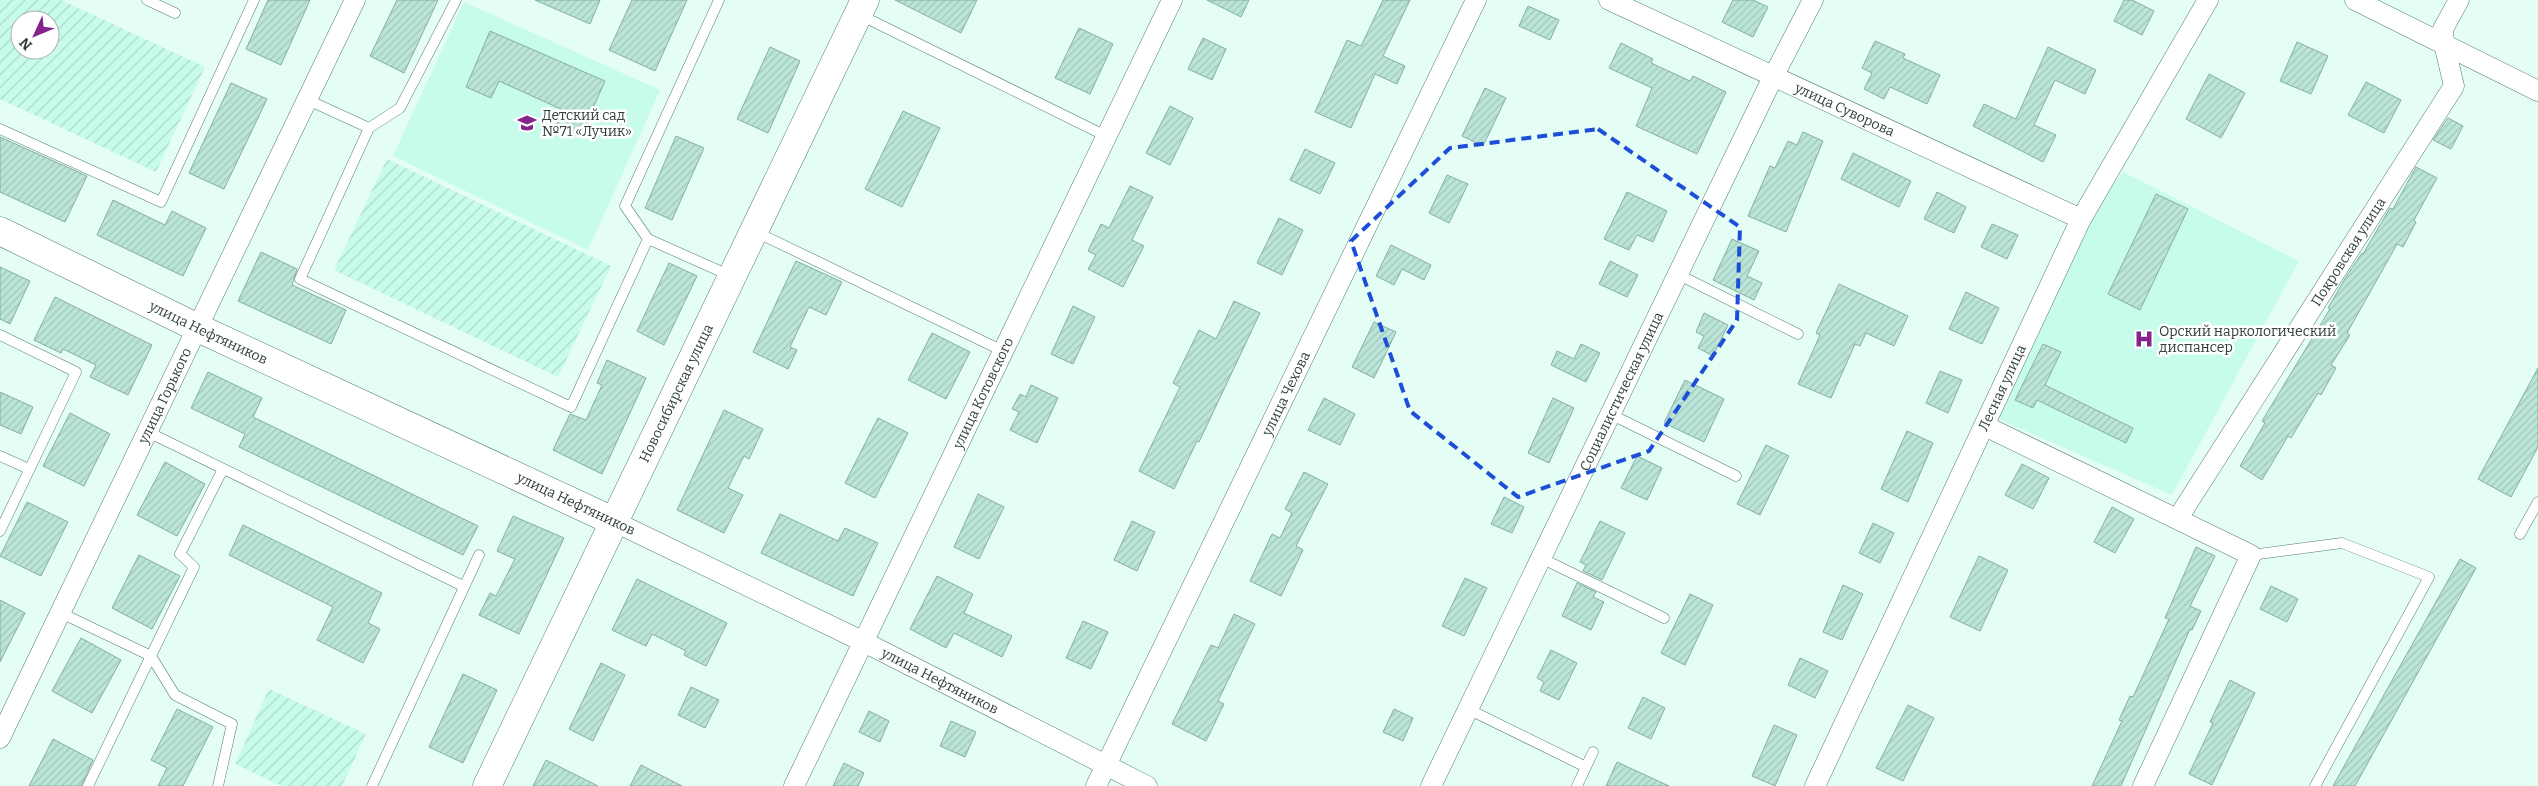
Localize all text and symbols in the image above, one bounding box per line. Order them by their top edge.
north arrow [10,10,60,60]
text: N [16,34,36,53]
street label: улица Суворова [1791,79,1898,140]
place label: Детский сад №71 «Лучик» [542,107,632,140]
school or university icon: Детский сад №71 «Лучик» [516,112,538,134]
street label: Покровская улица [2307,194,2389,309]
street label: улица Нефтяников [146,297,271,368]
street label: Социалистическая улица [1576,309,1667,474]
street label: Новосибирская улица [635,321,717,465]
place label: Орский наркологический диспансер [2159,323,2336,356]
hospital icon: Орский наркологический диспансер [2133,328,2155,350]
street label: улица Котовского [949,335,1017,452]
street label: Лесная улица [1974,342,2029,433]
street label: улица Горького [134,345,195,447]
street label: улица Чехова [1258,348,1314,439]
street label: улица Нефтяников [513,469,638,539]
street label: улица Нефтяников [878,643,1001,718]

